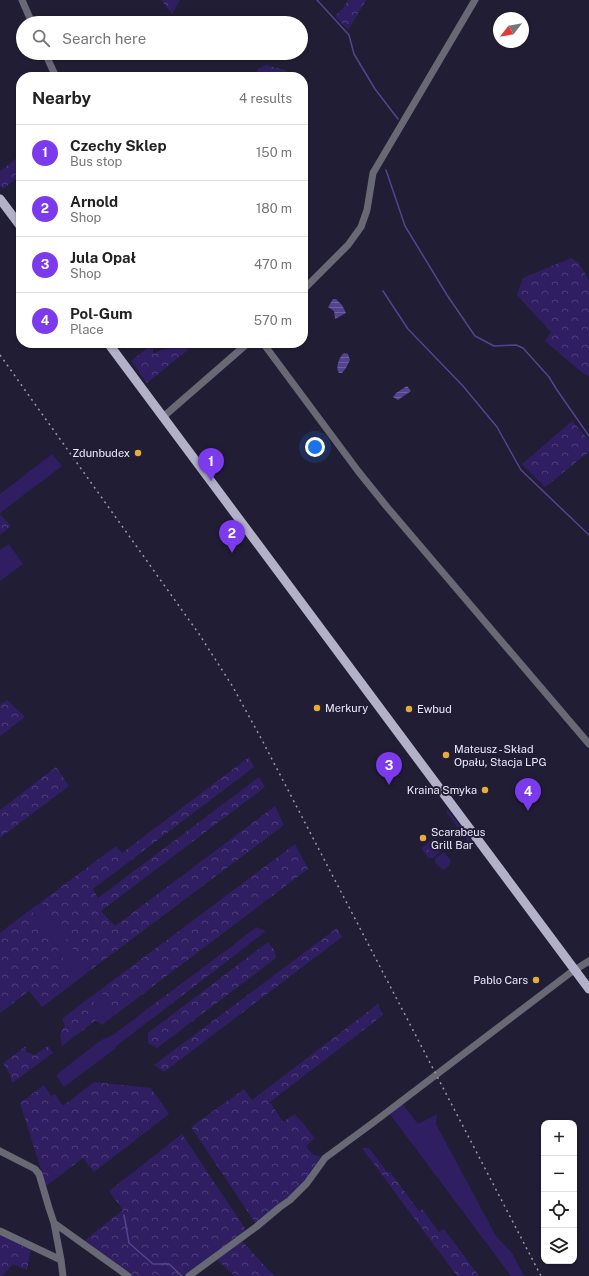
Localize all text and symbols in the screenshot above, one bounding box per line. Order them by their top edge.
north arrow [493,12,529,48]
search box [16,16,308,60]
icon: search [30,27,52,49]
text: Search here [62,30,146,47]
text: Nearby [32,88,91,108]
text: 4 results [239,91,292,106]
text: Czechy Sklep [70,137,167,154]
text: 1 [42,145,48,160]
text: 150 m [256,145,292,160]
text: Bus stop [70,154,122,169]
text: Arnold [70,193,118,210]
text: 2 [41,201,49,216]
text: 180 m [256,201,292,216]
text: Shop [70,210,101,225]
text: Jula Opał [70,249,136,266]
text: 3 [41,257,49,272]
text: 470 m [254,257,292,272]
text: Shop [70,266,101,281]
text: Pol-Gum [70,305,133,322]
text: 4 [41,313,49,328]
text: 570 m [254,313,292,328]
text: Place [70,322,104,337]
your location [305,437,325,457]
place label: Zdunbudex [72,447,130,459]
marker: Zdunbudex [133,448,143,458]
pin: 1 [198,448,224,481]
pin: 2 [219,520,245,553]
place label: Merkury [325,702,368,714]
marker: Merkury [312,703,322,713]
place label: Ewbud [417,703,452,715]
marker: Ewbud [404,704,414,714]
place label: Mateusz - Skład Opału, Stacja LPG [454,743,546,768]
marker: Mateusz - Skład Opału, Stacja LPG [441,750,451,760]
pin: 3 [376,752,402,785]
pin: 4 [515,778,541,811]
place label: Kraina Smyka [407,784,477,796]
marker: Kraina Smyka [480,785,490,795]
place label: Scarabeus Grill Bar [431,826,486,851]
marker: Scarabeus Grill Bar [418,833,428,843]
place label: Pablo Cars [473,974,528,986]
marker: Pablo Cars [531,975,541,985]
map controls [541,1120,577,1264]
button: + [541,1120,577,1156]
button: − [541,1156,577,1192]
button: locate [541,1192,577,1228]
button: layers [541,1228,577,1264]

